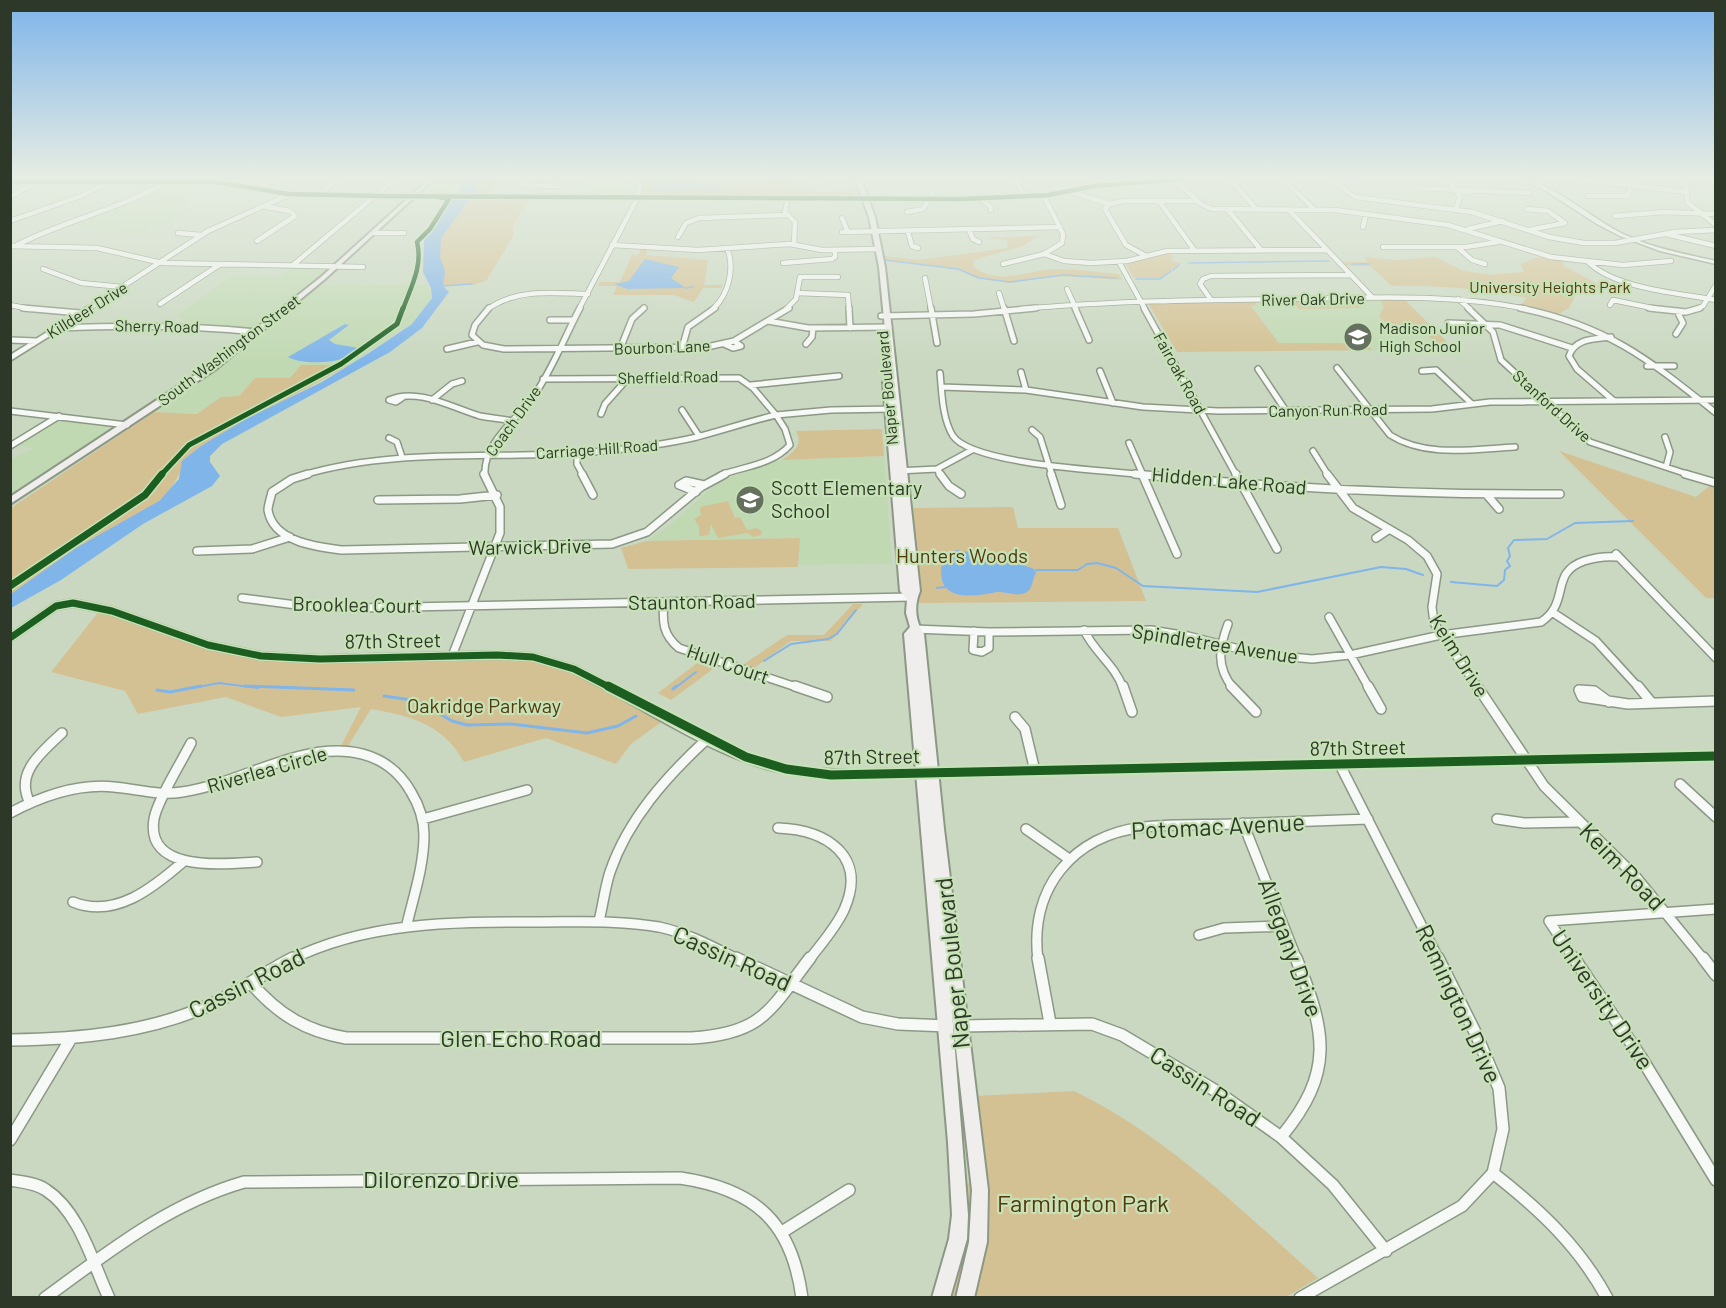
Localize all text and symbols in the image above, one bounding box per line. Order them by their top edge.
street label: Killdeer Drive [43,277,131,342]
park label: University Heights Park [1469,277,1631,296]
street label: River Oak Drive [1261,288,1365,309]
street label: South Washington Street [154,290,304,409]
street label: Sherry Road [115,315,199,336]
place label: Madison Junior High School [1379,318,1485,355]
school or university icon: Madison Junior High School [1342,321,1374,353]
street label: Fairoak Road [1150,329,1211,417]
street label: Naper Boulevard [872,330,901,446]
street label: Bourbon Lane [613,335,711,358]
street label: Stanford Drive [1509,365,1595,446]
street label: Sheffield Road [617,366,719,387]
street label: Coach Drive [481,382,544,460]
street label: Canyon Run Road [1268,399,1388,420]
street label: Carriage Hill Road [535,435,659,462]
street label: Hidden Lake Road [1151,461,1308,499]
place label: Scott Elementary School [771,475,922,522]
school or university icon: Scott Elementary School [734,484,766,516]
street label: Warwick Drive [468,533,592,559]
park label: Hunters Woods [896,543,1028,567]
street label: Staunton Road [628,588,756,614]
street label: Brooklea Court [292,591,422,617]
street label: Keim Drive [1425,610,1495,701]
street label: Spindletree Avenue [1130,618,1300,668]
street label: 87th Street [345,627,441,653]
street label: Hull Court [684,638,773,688]
park label: Oakridge Parkway [407,693,561,717]
street label: 87th Street [1310,734,1406,760]
street label: Riverlea Circle [204,740,330,798]
street label: 87th Street [824,743,920,769]
street label: Potomac Avenue [1130,806,1305,845]
street label: Keim Road [1574,816,1672,916]
street label: Allegany Drive [1253,874,1330,1021]
street label: Naper Boulevard [928,876,975,1050]
street label: Cassin Road [669,919,796,997]
street label: Remington Drive [1410,919,1509,1087]
street label: University Drive [1546,924,1661,1075]
street label: Cassin Road [183,941,309,1024]
street label: Glen Echo Road [440,1023,602,1052]
street label: Cassin Road [1145,1039,1267,1132]
street label: Dilorenzo Drive [363,1164,519,1193]
park label: Farmington Park [997,1188,1169,1217]

